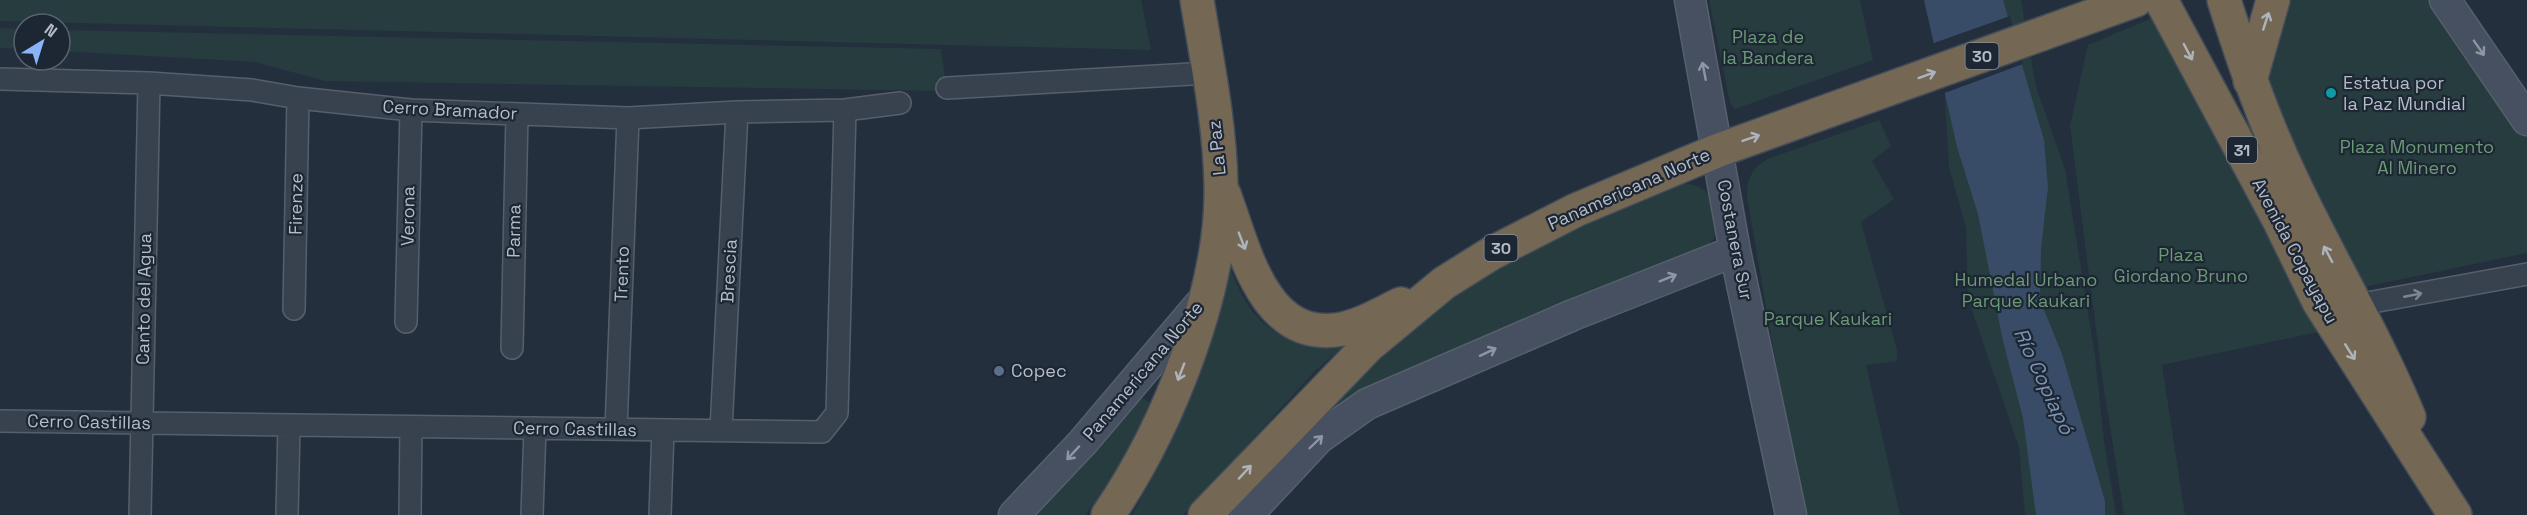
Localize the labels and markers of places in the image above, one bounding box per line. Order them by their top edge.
place label: Estatua por la Paz Mundial [2343,71,2466,115]
marker: Estatua por la Paz Mundial [2324,86,2338,100]
place label: Copec [1011,359,1067,382]
marker: Copec [992,364,1006,378]

